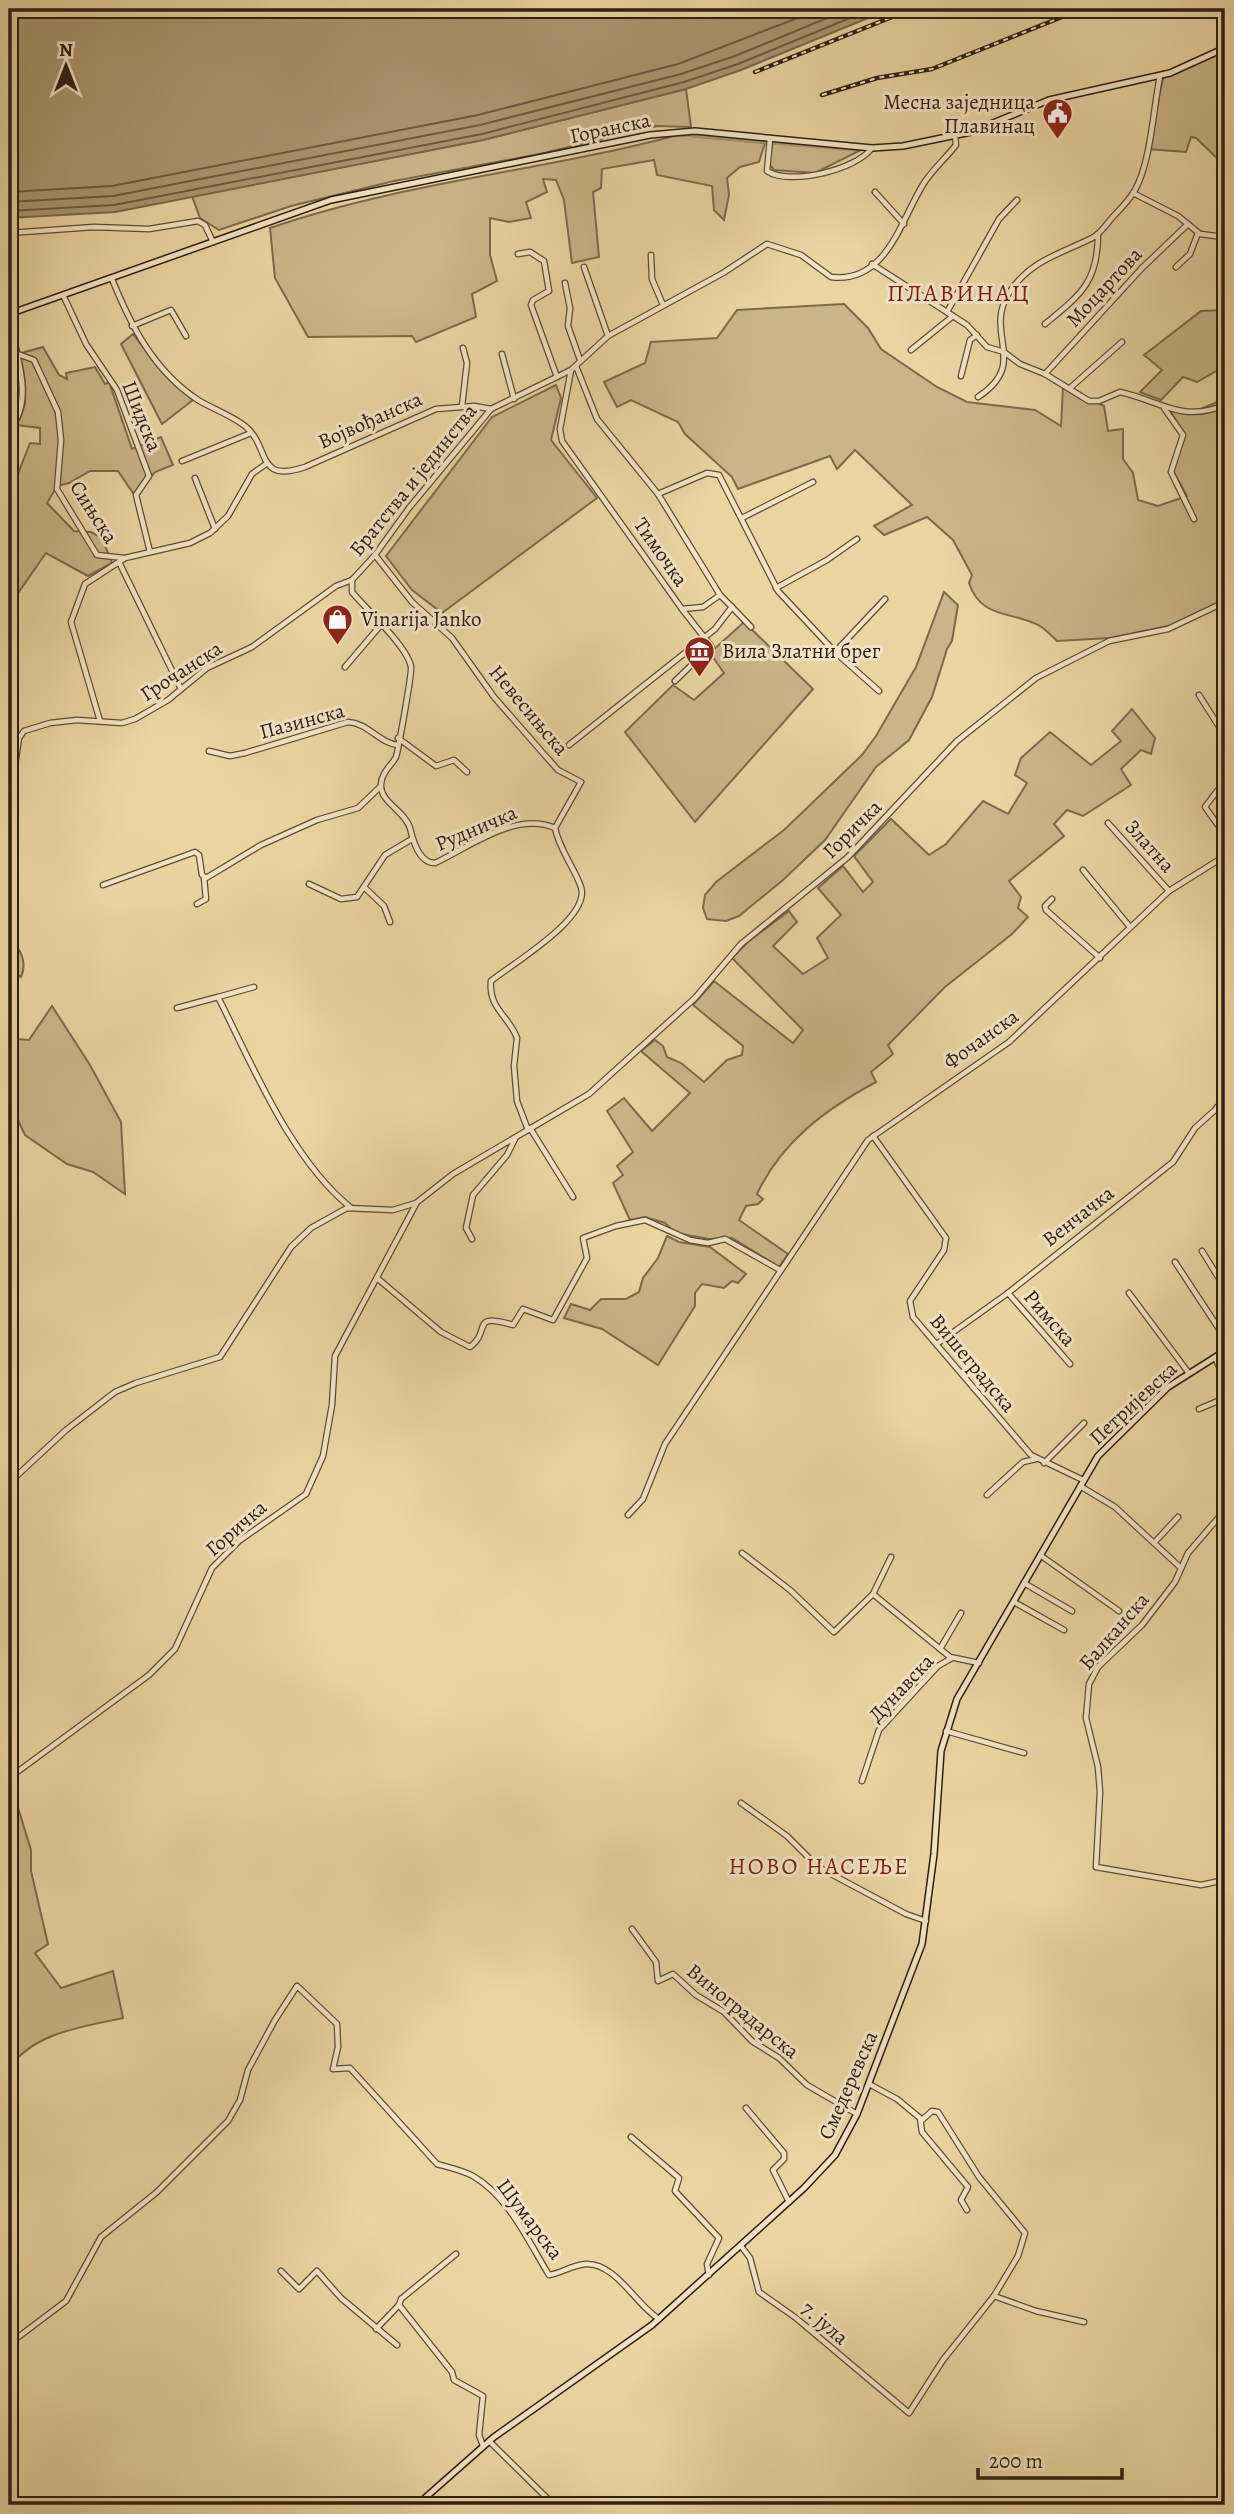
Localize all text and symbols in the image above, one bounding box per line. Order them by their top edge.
north arrow [32,32,102,102]
text: N [59,37,73,63]
place label: Месна заједница Плавинац [883,88,1035,140]
public building icon: Месна заједница Плавинац [1041,97,1075,141]
street label: Горанска [567,106,653,150]
street label: Моцартова [1060,241,1149,333]
district label: ПЛАВИНАЦ [887,277,1031,309]
street label: Шидска [115,376,169,456]
street label: Војвођанска [314,384,427,455]
street label: Братства и јединства [343,398,484,562]
street label: Сињска [63,475,125,549]
street label: Тимочка [627,512,695,592]
shop icon: Vinarija Janko [321,602,355,646]
place label: Vinarija Janko [360,605,481,633]
street label: Грочанска [135,634,228,708]
museum icon: Вила Златни брег [682,634,716,678]
place label: Вила Златни брег [722,637,881,665]
street label: Невесињска [483,659,575,762]
street label: Пазинска [256,696,348,746]
street label: Горичка [816,793,888,865]
street label: Рудничка [431,798,522,858]
street label: Златна [1119,813,1182,879]
street label: Фочанска [938,1002,1025,1076]
street label: Венчачка [1036,1179,1120,1253]
street label: Римска [1017,1284,1083,1353]
street label: Вишеградска [924,1308,1023,1418]
street label: Петријевска [1083,1355,1183,1451]
street label: Горичка [199,1493,273,1563]
street label: Балканска [1073,1586,1156,1676]
street label: Дунавска [862,1647,940,1728]
district label: НОВО НАСЕЉЕ [729,1851,909,1882]
street label: Виноградарска [681,1957,805,2065]
street label: Смедеревска [812,2026,885,2144]
street label: Шумарска [490,2173,570,2266]
street label: 7. јула [795,2295,855,2351]
scale bar [978,2437,1122,2481]
text: 200 m [989,2447,1043,2475]

